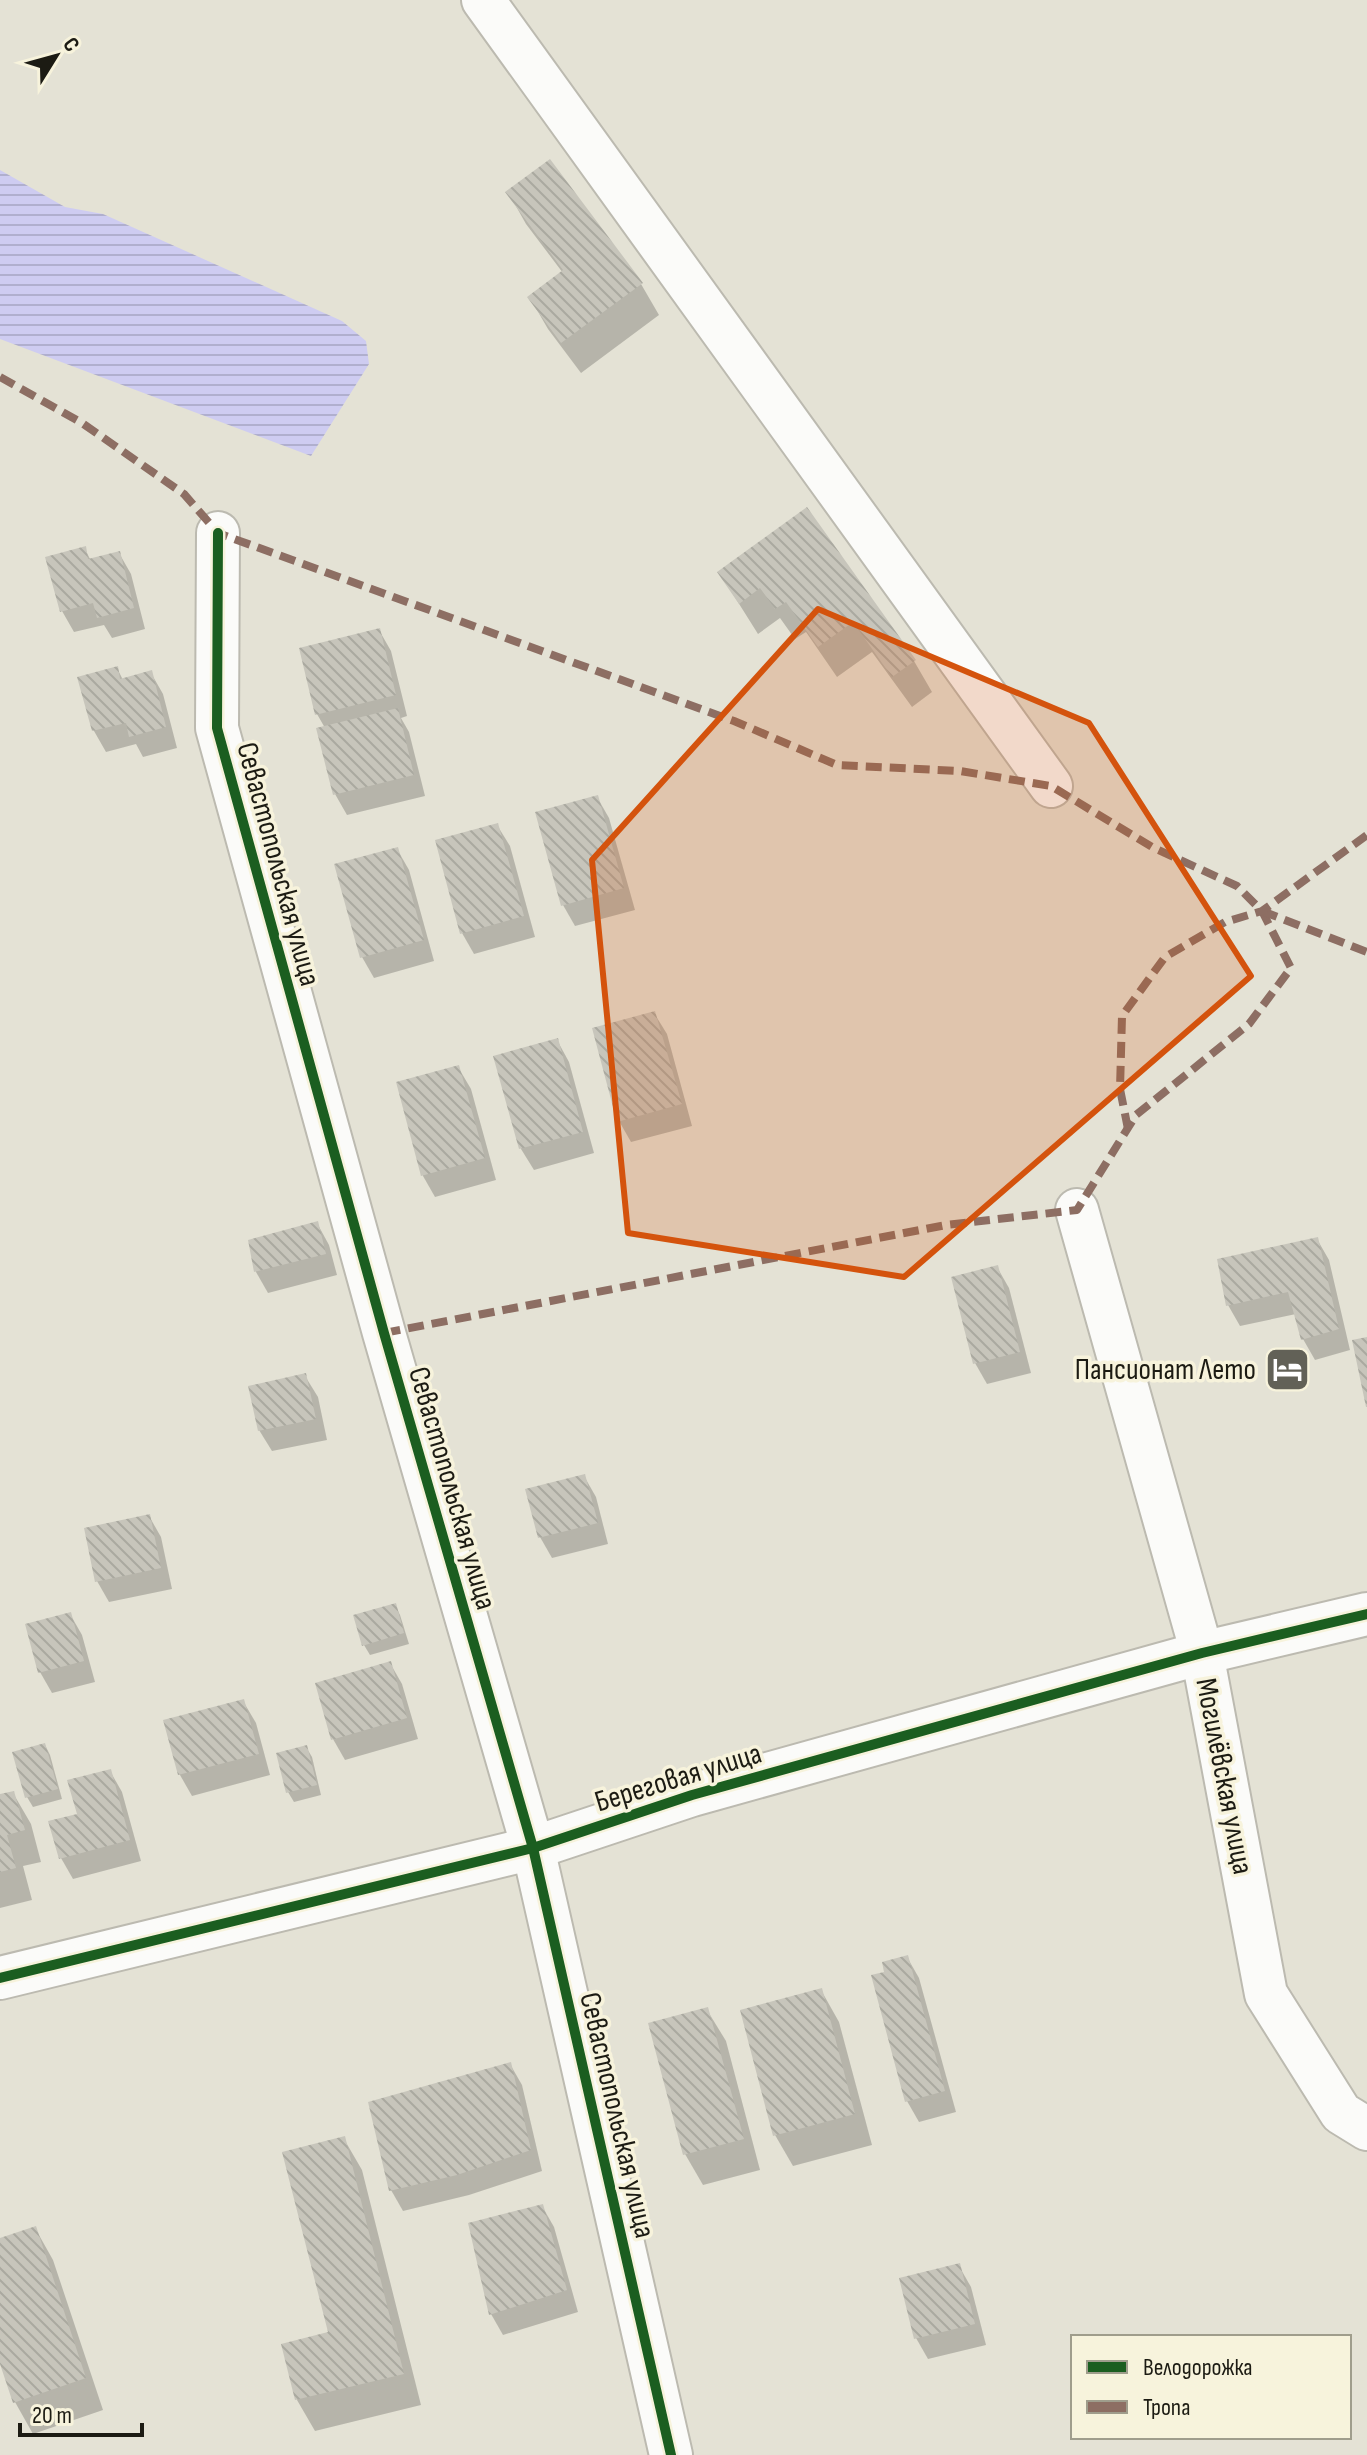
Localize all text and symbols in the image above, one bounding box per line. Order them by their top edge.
north arrow [16,16,96,96]
text: С [57,32,85,58]
street label: Севастопольская улица [228,738,328,990]
hotel icon: Пансионат Лето [1263,1345,1311,1393]
place label: Пансионат Лето [1075,1352,1256,1388]
street label: Севастопольская улица [400,1363,504,1614]
street label: Могилёвская улица [1187,1675,1261,1877]
street label: Береговая улица [591,1736,766,1820]
street label: Севастопольская улица [571,1989,663,2241]
legend [1071,2335,1351,2439]
text: Велодорожка [1143,2353,1253,2382]
scale bar [20,2387,142,2437]
text: Тропа [1143,2393,1190,2422]
text: 20 m [32,2401,72,2430]

